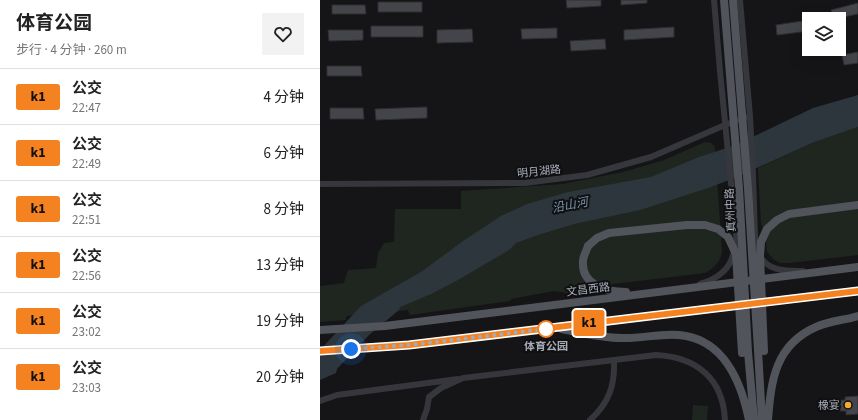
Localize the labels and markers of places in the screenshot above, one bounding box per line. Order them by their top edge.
marker: 体育公园 [537,320,555,338]
place label: 体育公园 [524,339,568,354]
place label: 橡宴 [818,398,840,413]
marker: 橡宴 [843,400,853,410]

